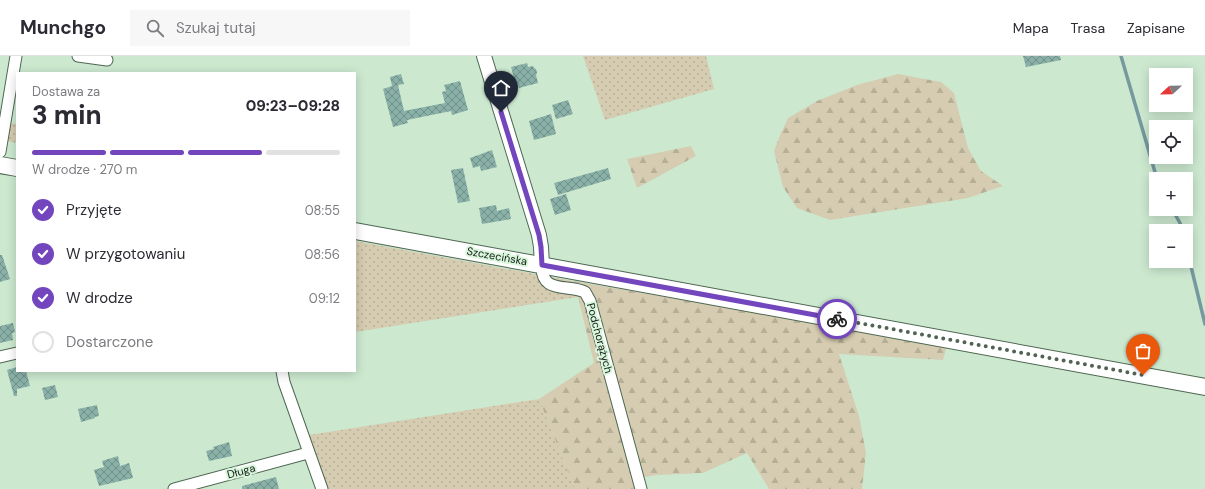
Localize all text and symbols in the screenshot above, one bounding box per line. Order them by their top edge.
search box [130,10,410,46]
text: Munchgo [20,15,106,40]
icon: search [144,17,166,39]
text: Szukaj tutaj [176,18,256,38]
text: Mapa [1013,19,1049,37]
text: Trasa [1071,19,1105,37]
text: Zapisane [1127,19,1185,37]
north arrow [1149,68,1193,112]
map controls [1149,68,1193,268]
pin [484,71,518,112]
icon: home [490,77,512,99]
text: Dostawa za [32,83,100,100]
text: 09:23–09:28 [246,96,340,116]
text: 3 min [32,98,102,132]
button: locate [1149,120,1193,164]
text: W drodze · 270 m [32,161,137,178]
button: + [1149,172,1193,216]
icon: check [32,199,54,221]
text: Przyjęte [66,200,122,220]
text: 08:55 [305,202,340,219]
button: − [1149,224,1193,268]
icon: check [32,243,54,265]
text: W przygotowaniu [66,244,185,264]
street label: Szczecińska [466,244,528,268]
text: 08:56 [304,246,340,263]
icon: check [32,287,54,309]
text: W drodze [66,288,133,308]
text: 09:12 [309,290,340,307]
courier [817,299,857,339]
street label: Podchorążych [584,301,616,375]
icon: bike [826,308,848,330]
text: Dostarczone [66,332,153,352]
pin [1126,334,1160,375]
icon: bag [1132,340,1154,362]
street label: Długa [225,461,257,481]

